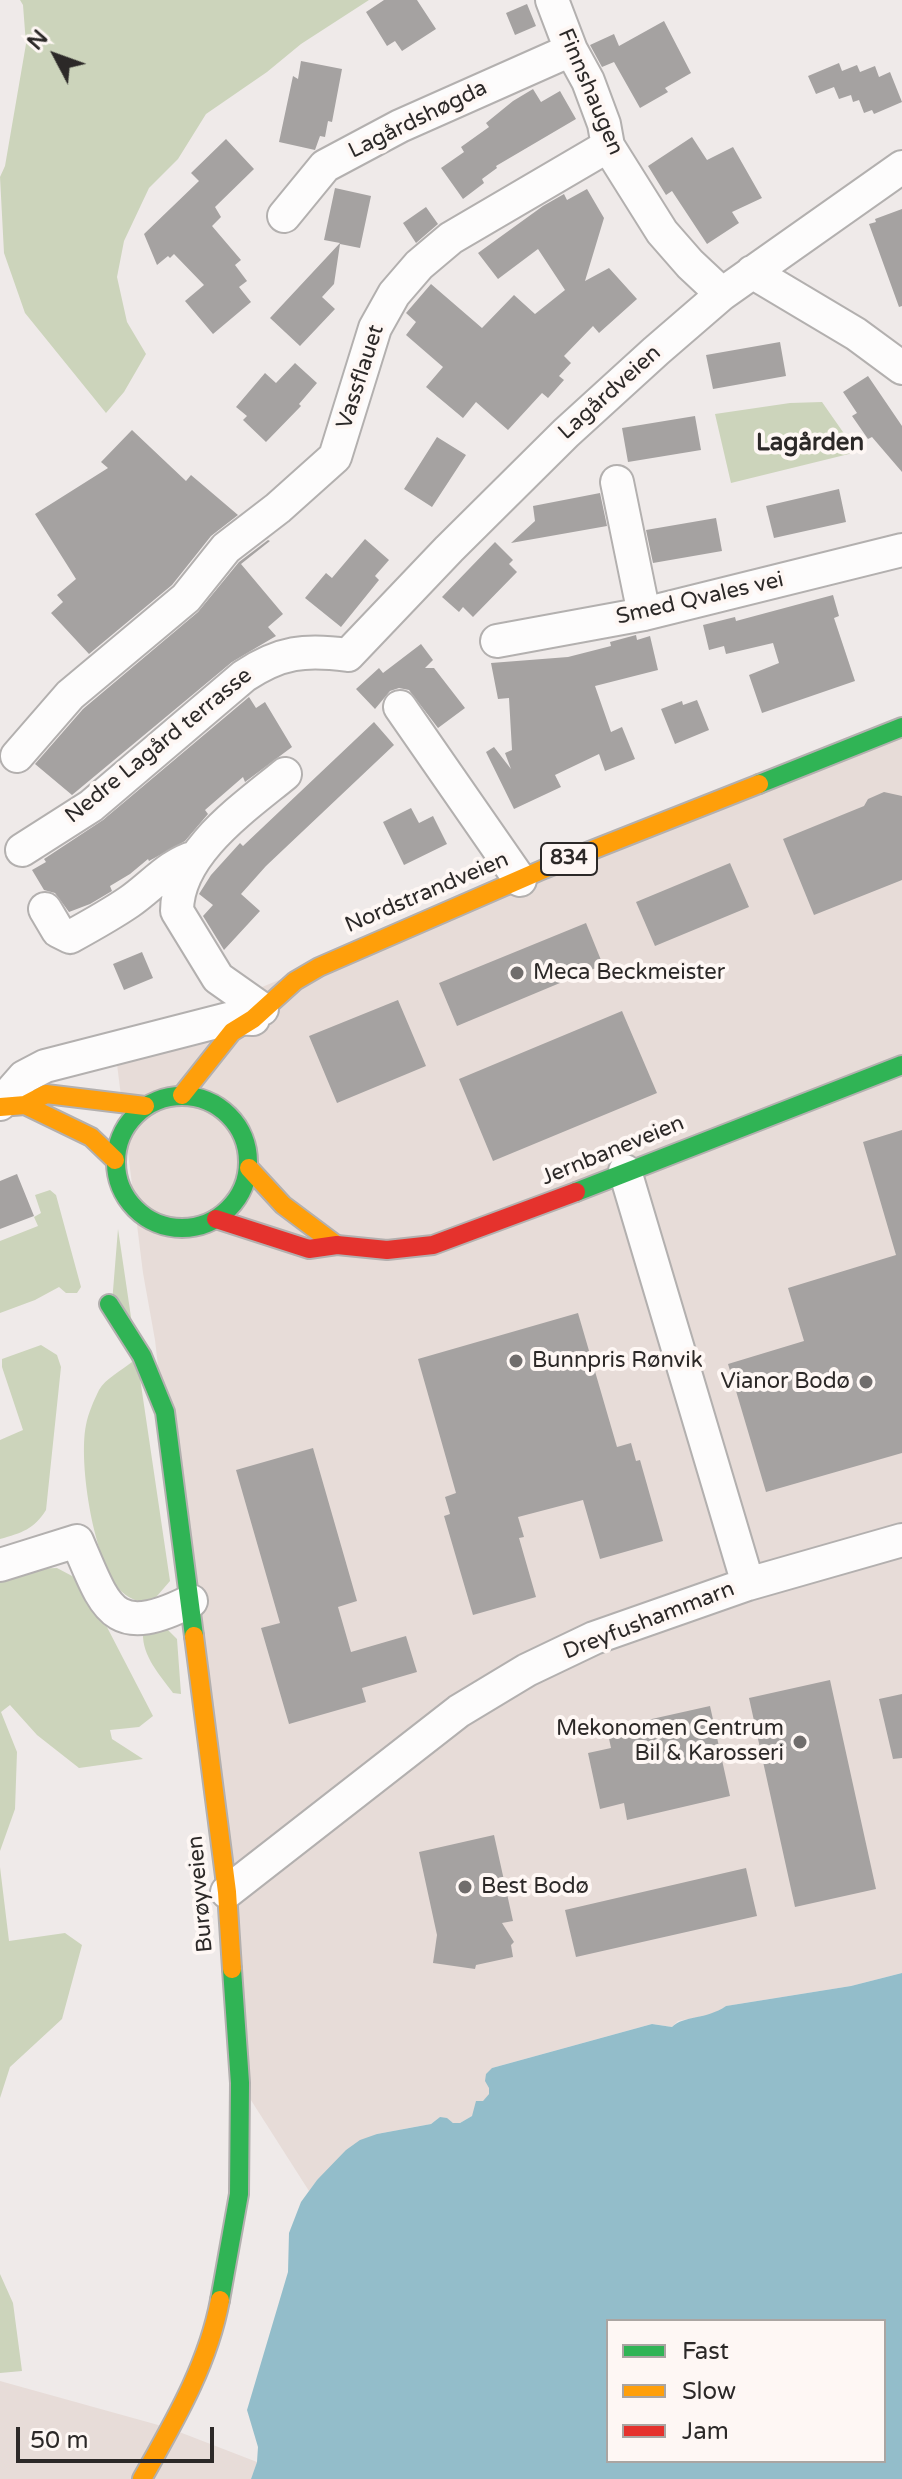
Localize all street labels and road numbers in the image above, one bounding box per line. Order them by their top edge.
street label: Finnshaugen [552,25,628,159]
street label: Lagårdshøgda [344,75,492,165]
street label: Vassflauet [332,322,390,432]
street label: Lagårdveien [553,340,667,446]
street label: Smed Qvales vei [614,567,786,631]
street label: Nedre Lagård terrasse [60,663,258,829]
road number: 834 [541,843,597,875]
street label: Nordstrandveien [341,847,513,939]
street label: Jernbaneveien [538,1110,688,1192]
street label: Dreyfushammarn [560,1576,738,1666]
street label: Burøyveien [183,1835,219,1953]

